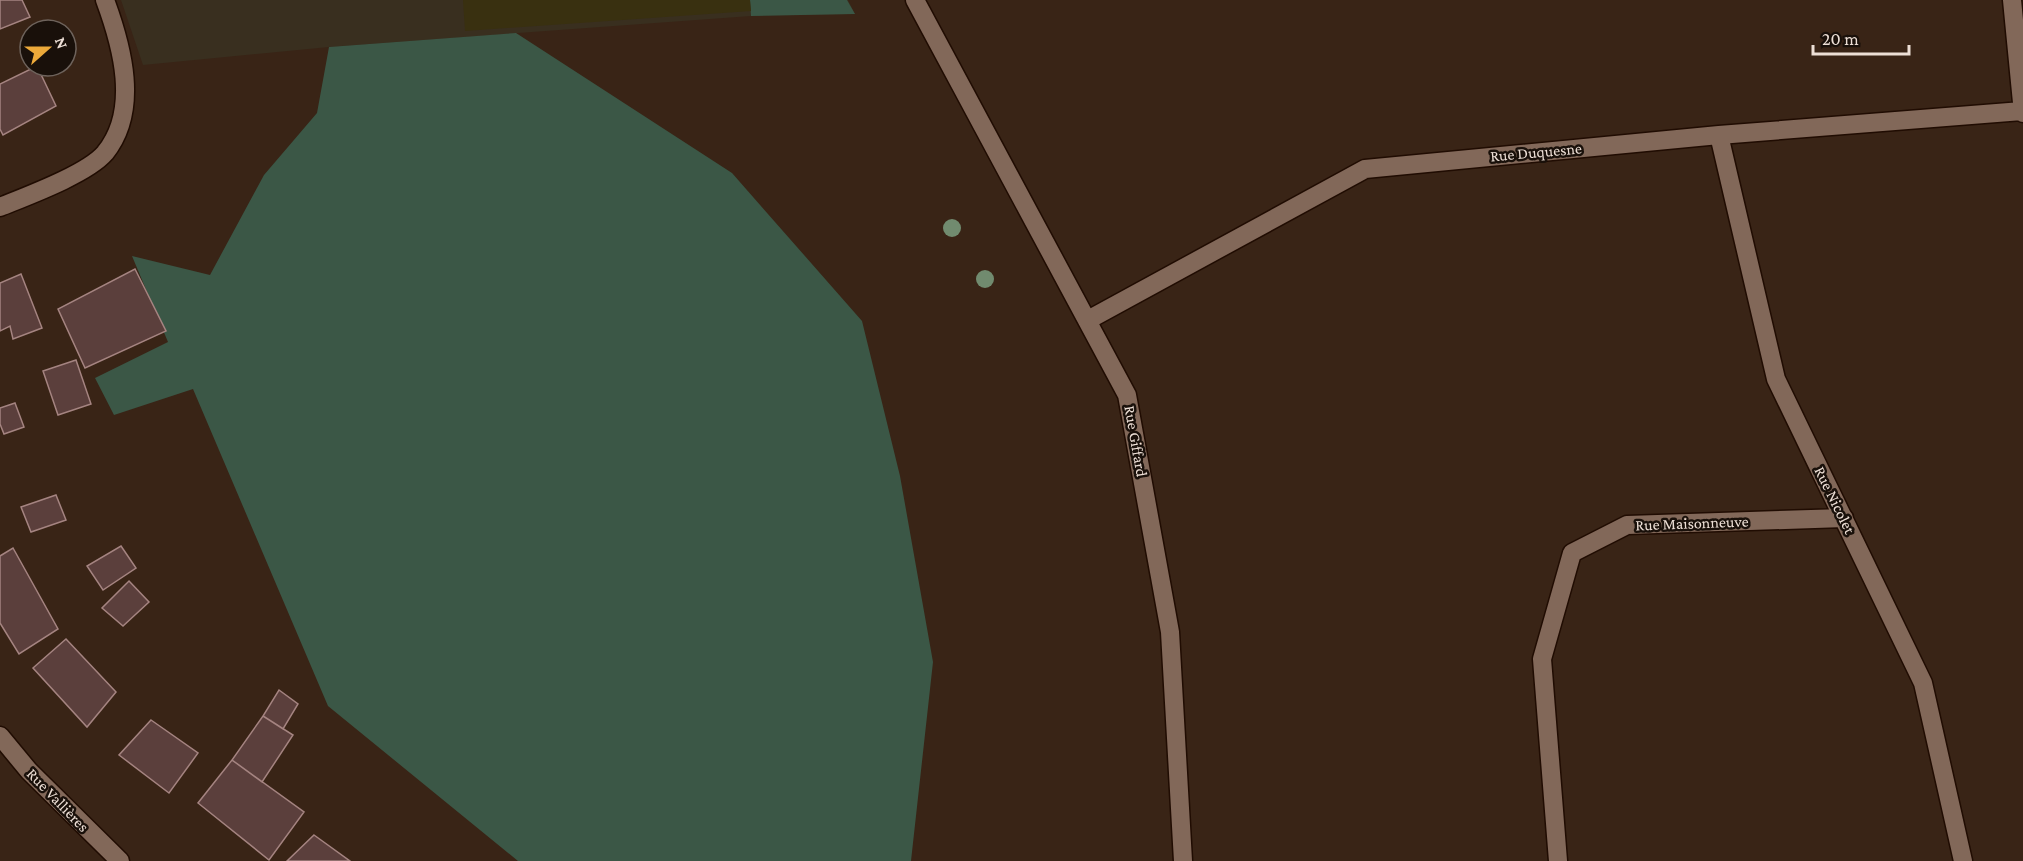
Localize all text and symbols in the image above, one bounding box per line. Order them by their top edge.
north arrow [18,18,78,78]
scale bar [1813,18,1909,56]
text: 20 m [1822,29,1859,49]
text: N [52,35,71,51]
street label: Rue Duquesne [1489,140,1583,165]
street label: Rue Giffard [1121,404,1151,479]
street label: Rue Nicolet [1811,463,1859,537]
street label: Rue Maisonneuve [1635,513,1749,533]
street label: Rue Vallières [24,765,92,835]

